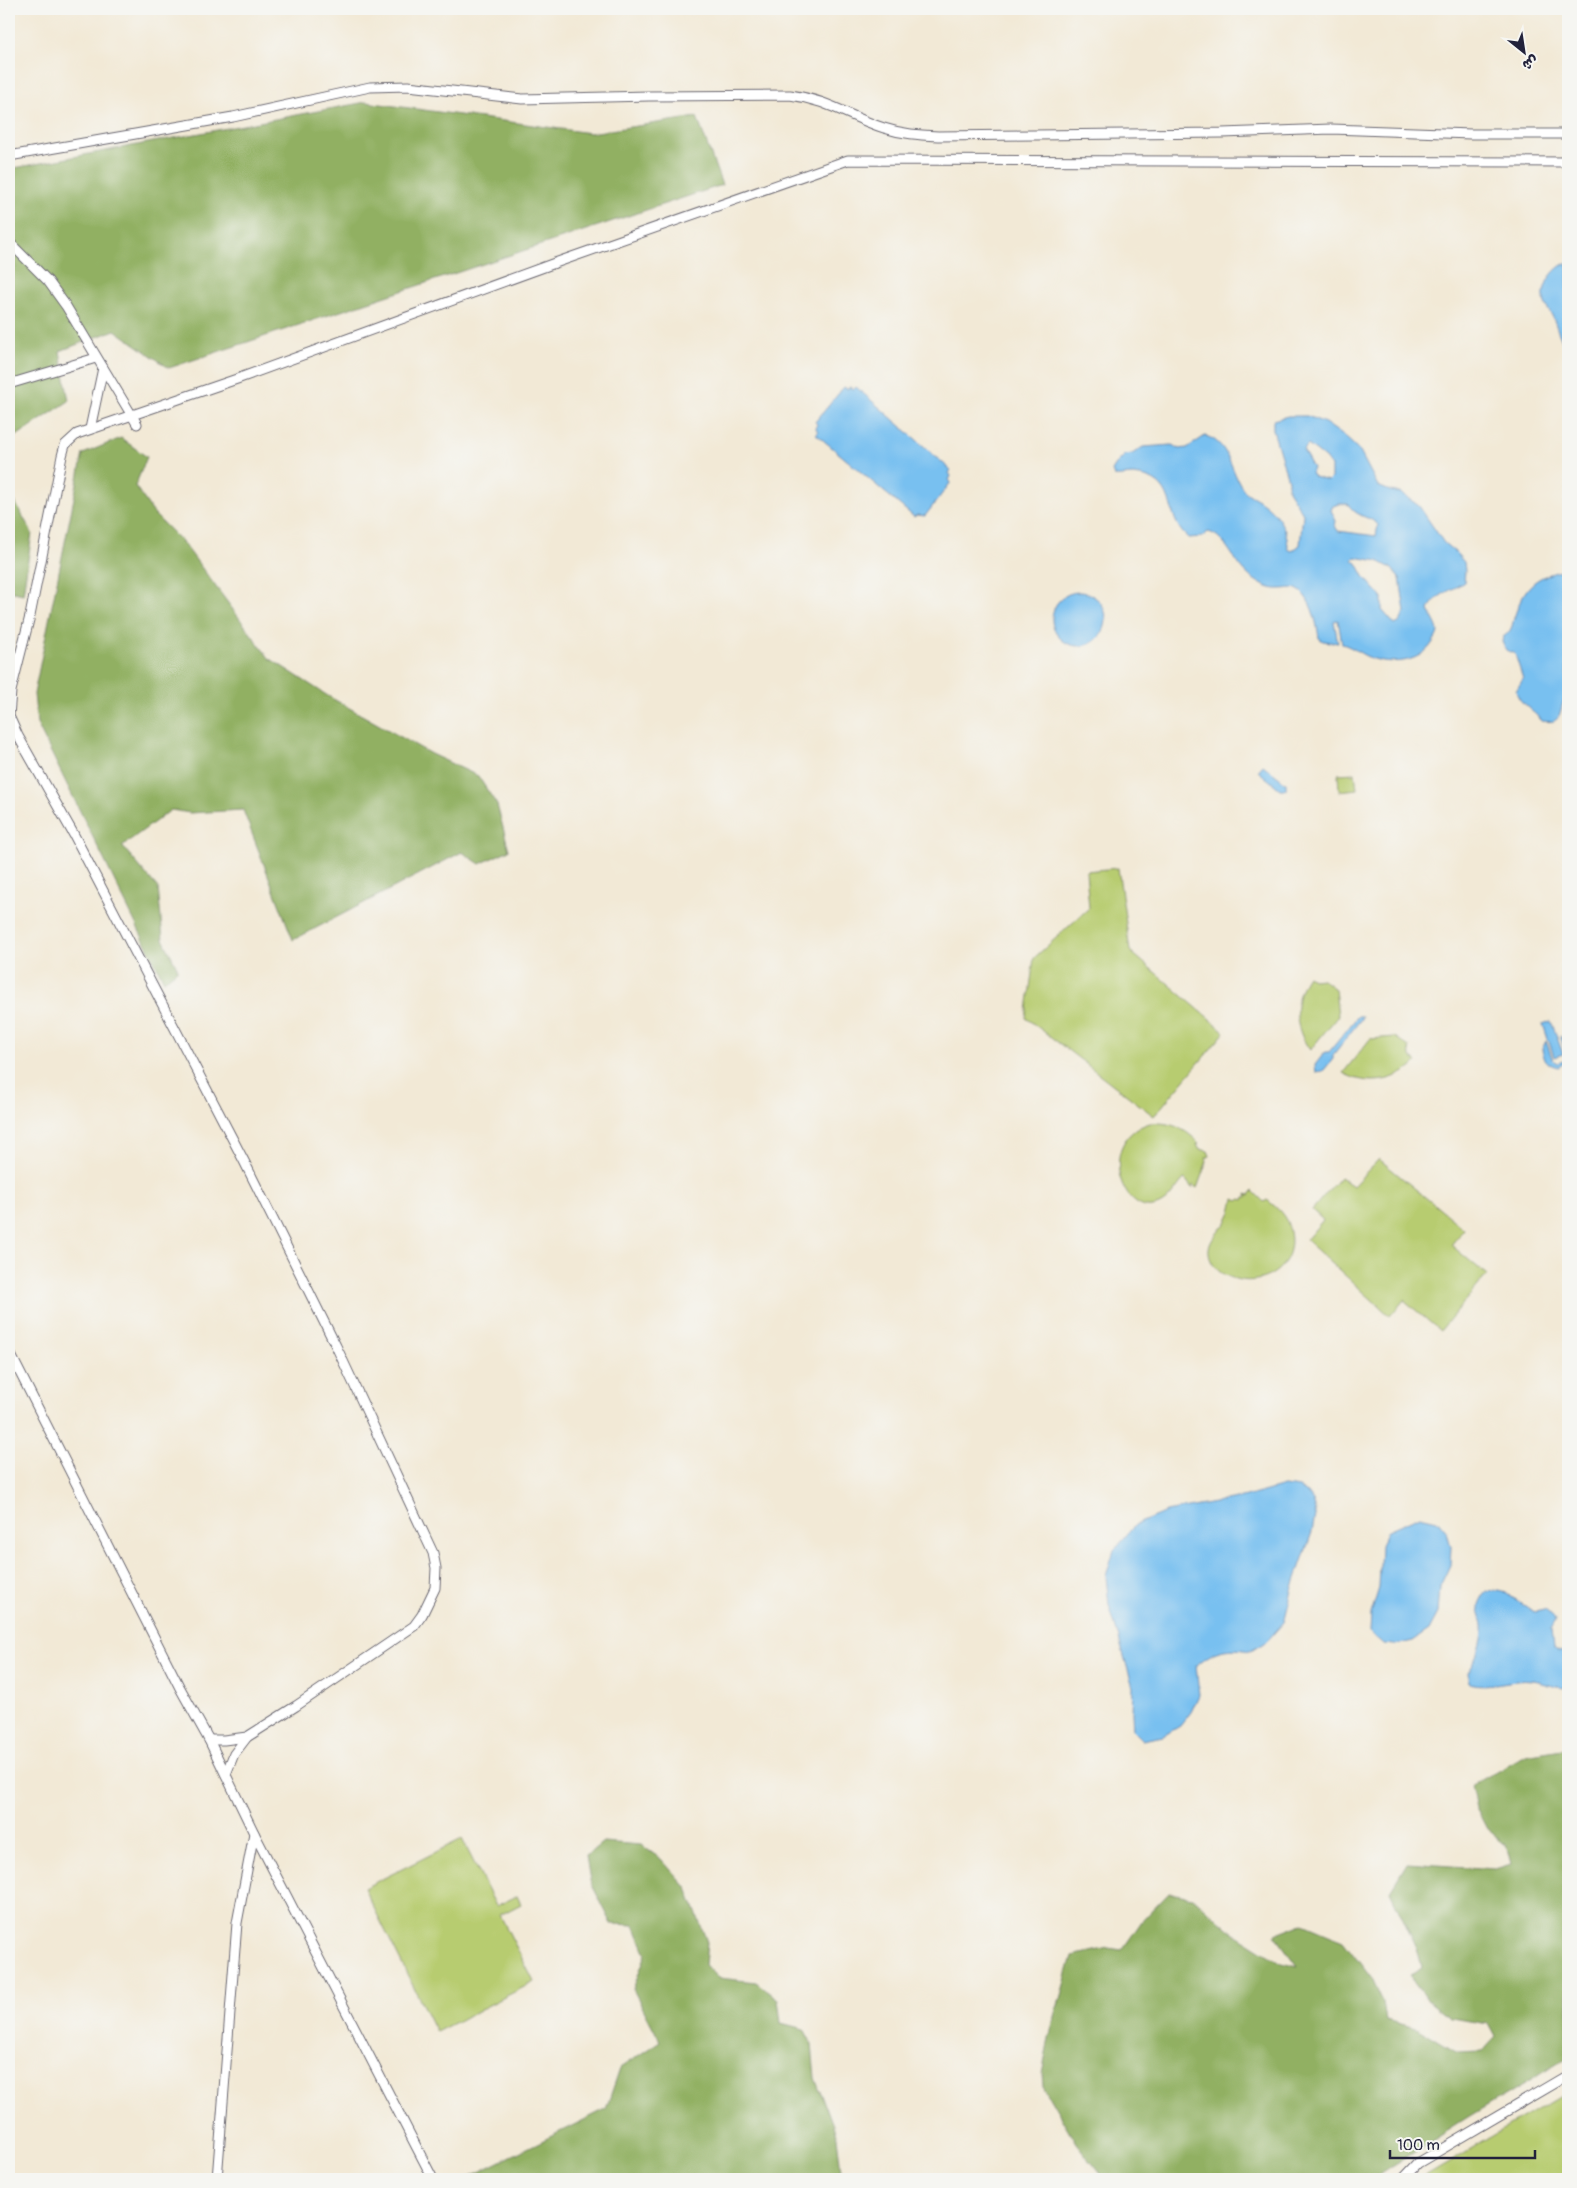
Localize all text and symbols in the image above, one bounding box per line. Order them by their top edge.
north arrow [1500,28,1550,78]
text: ش [1519,52,1541,74]
scale bar [1390,2128,1534,2160]
text: 100 m [1397,2136,1440,2155]

